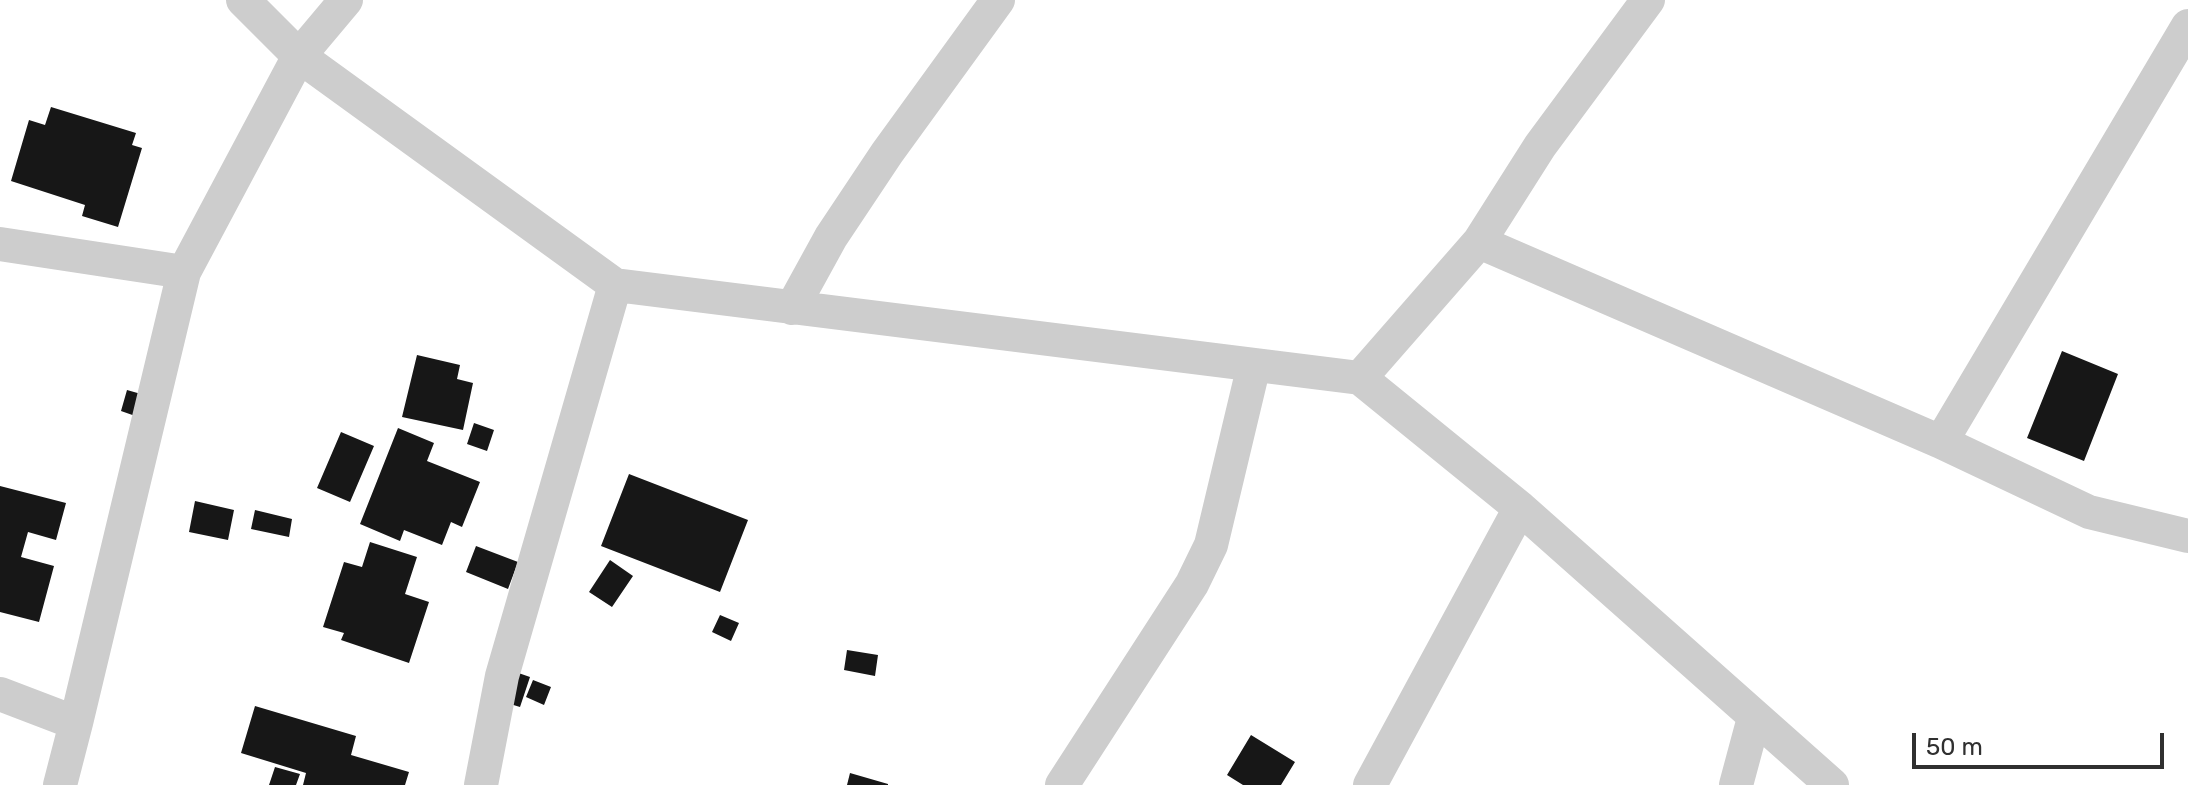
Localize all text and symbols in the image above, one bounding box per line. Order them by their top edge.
scale bar [1916,717,2168,767]
text: 50 m [1926,733,1983,761]

